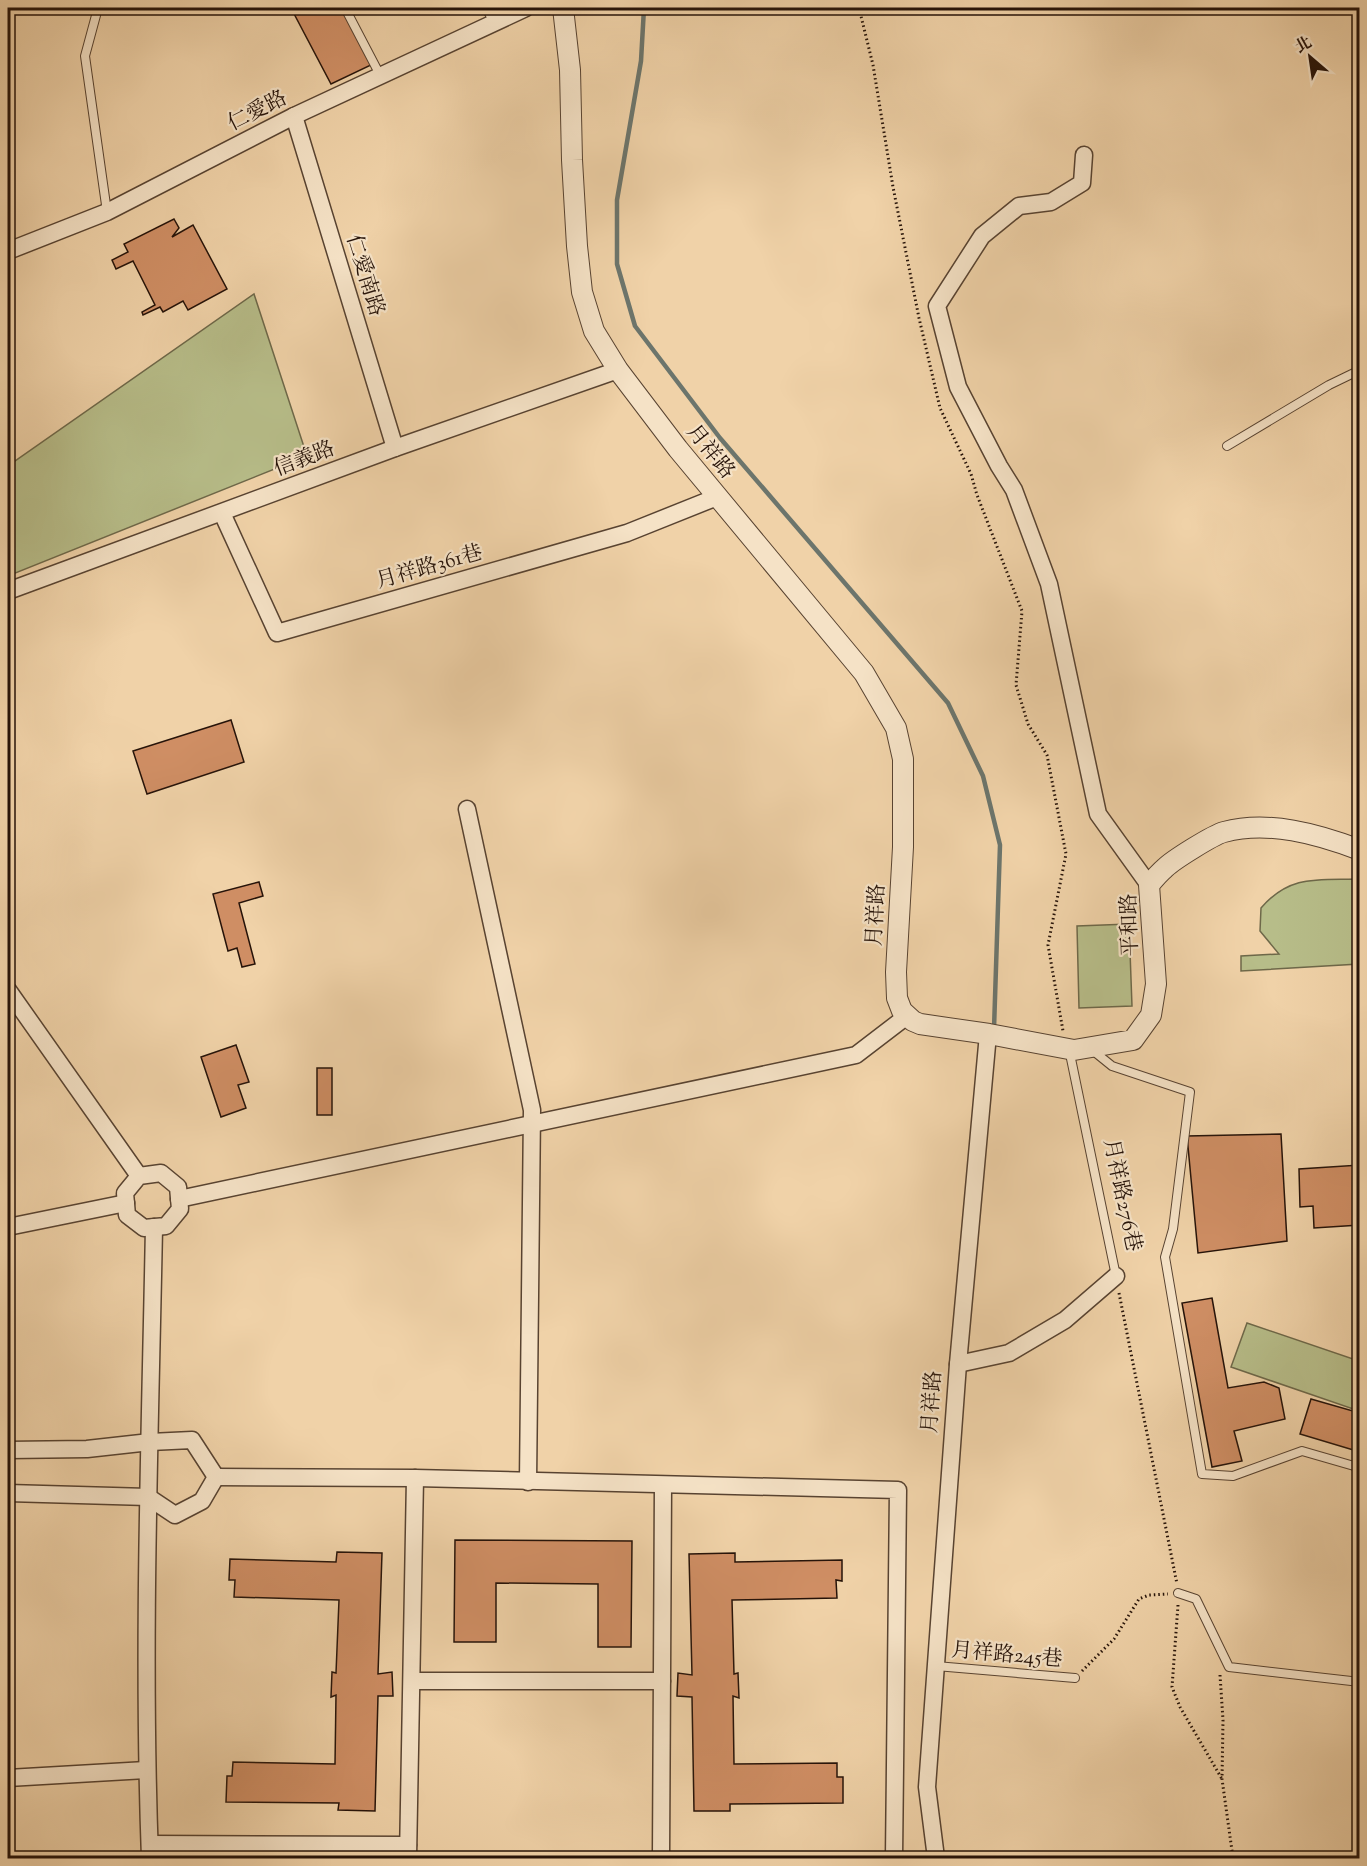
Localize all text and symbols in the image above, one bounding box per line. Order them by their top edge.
north arrow [1280,27,1340,87]
text: 北 [1291,32,1317,60]
street label: 仁愛路 [223,84,293,139]
street label: 仁愛南路 [337,231,391,320]
street label: 月祥路 [678,418,741,486]
street label: 信義路 [270,435,340,485]
street label: 月祥路361巷 [373,538,486,597]
street label: 月祥路 [860,883,894,947]
street label: 平和路 [1115,893,1147,957]
street label: 月祥路276巷 [1094,1136,1148,1255]
street label: 月祥路 [916,1370,950,1435]
street label: 月祥路245巷 [950,1636,1064,1676]

